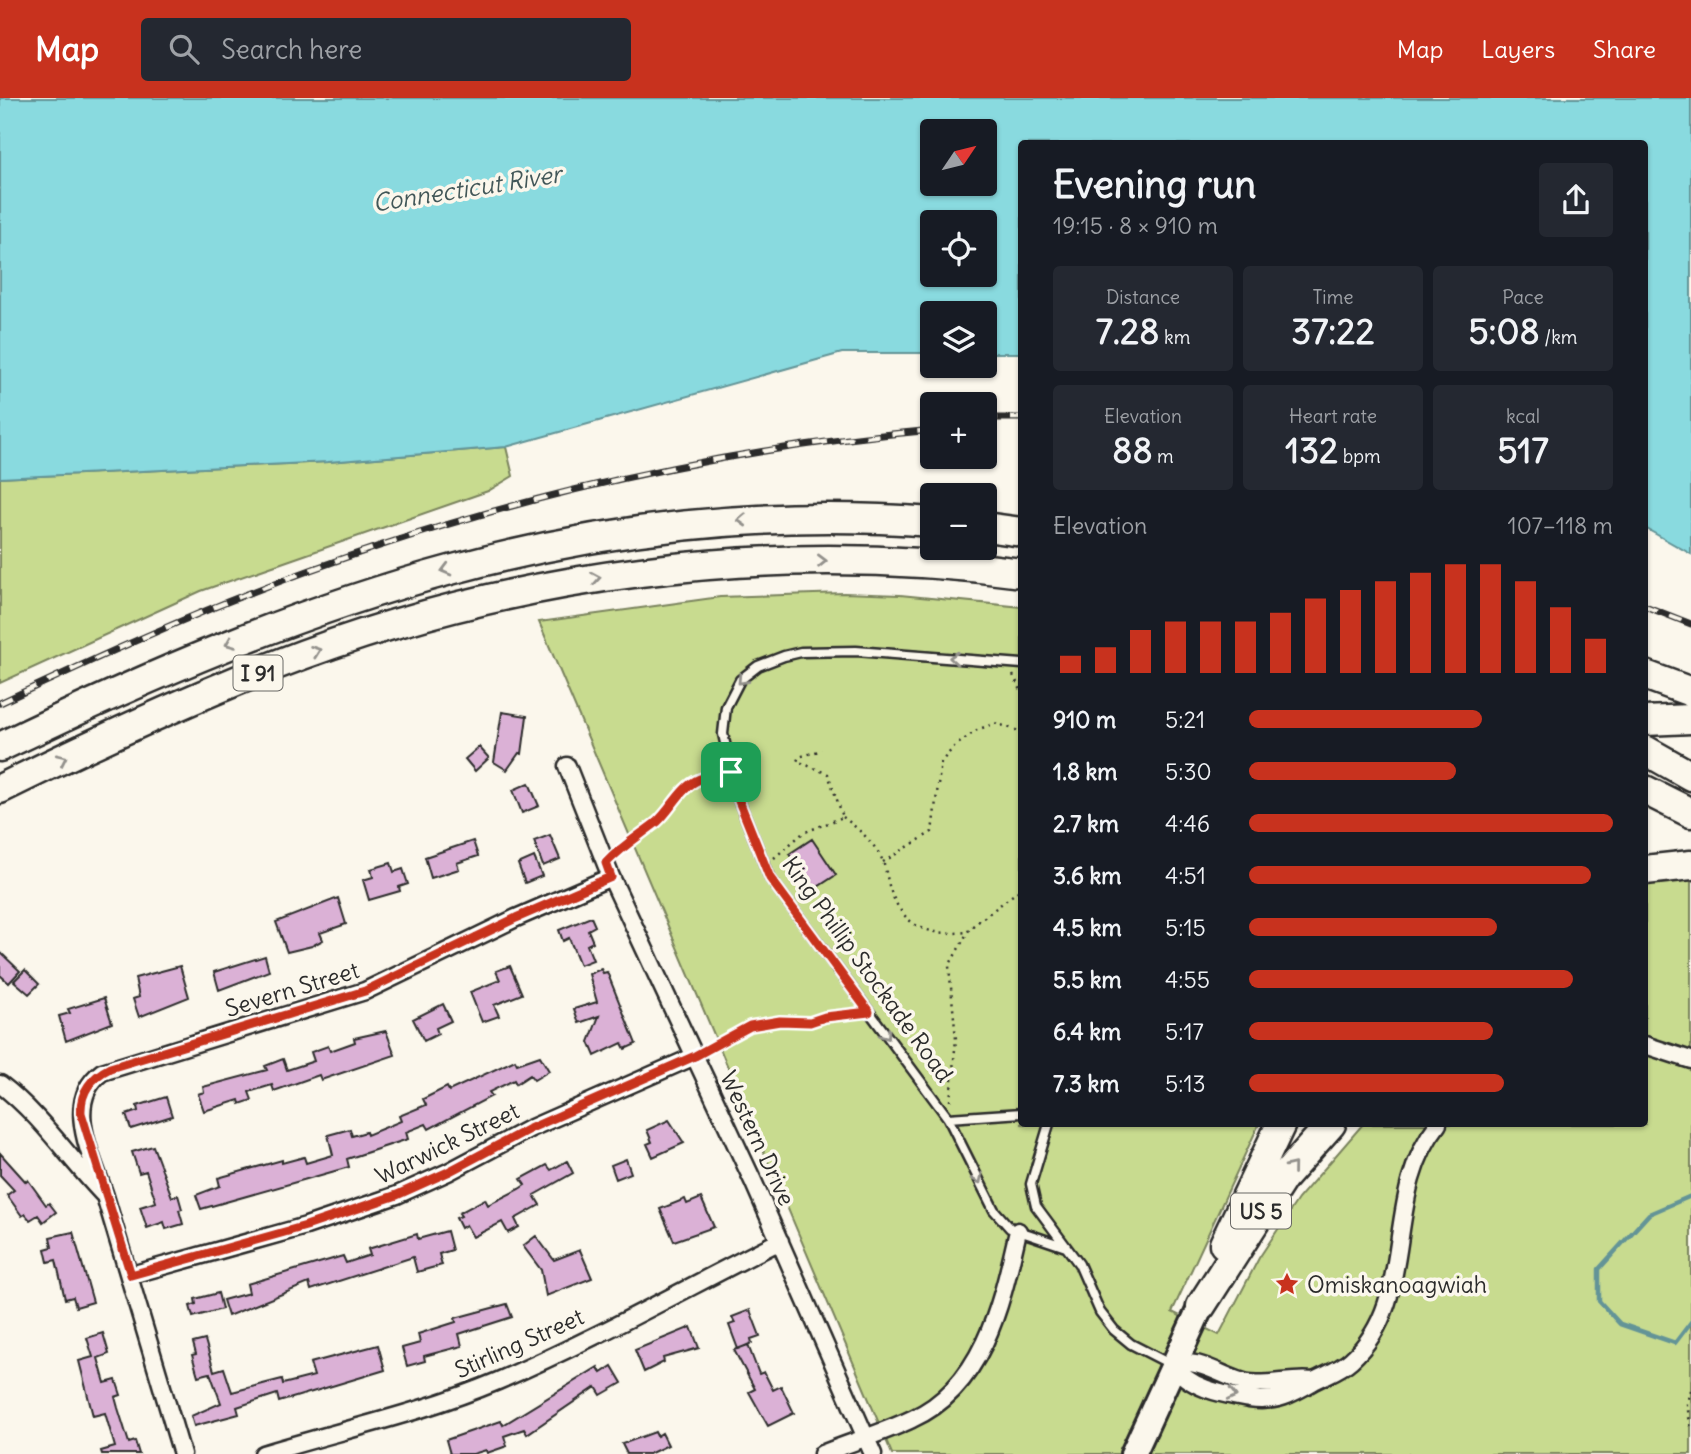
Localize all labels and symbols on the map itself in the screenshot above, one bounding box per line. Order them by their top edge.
north arrow [920,119,998,196]
water label: Connecticut River [371,158,567,218]
one-way arrow [736,512,747,527]
one-way arrow [817,553,828,568]
one-way arrow [440,562,452,577]
one-way arrow [590,571,601,586]
one-way arrow [225,635,237,649]
one-way arrow [309,645,321,659]
one-way arrow [948,650,959,665]
road number: I 91 [233,656,282,690]
one-way arrow [737,672,750,685]
pin [701,742,761,802]
one-way arrow [55,754,67,768]
street label: King Phillip Stockade Road [776,850,960,1088]
street label: Severn Street [222,955,363,1023]
one-way arrow [877,1027,890,1040]
street label: Western Drive [714,1066,802,1210]
street label: Warwick Street [370,1096,524,1190]
one-way arrow [1284,1162,1297,1174]
one-way arrow [970,1172,984,1184]
road number: US 5 [1231,1194,1291,1228]
place icon: Omiskanoagwiah [1273,1270,1301,1298]
place label: Omiskanoagwiah [1307,1270,1487,1299]
street label: Stirling Street [450,1302,588,1384]
one-way arrow [1226,1387,1238,1401]

